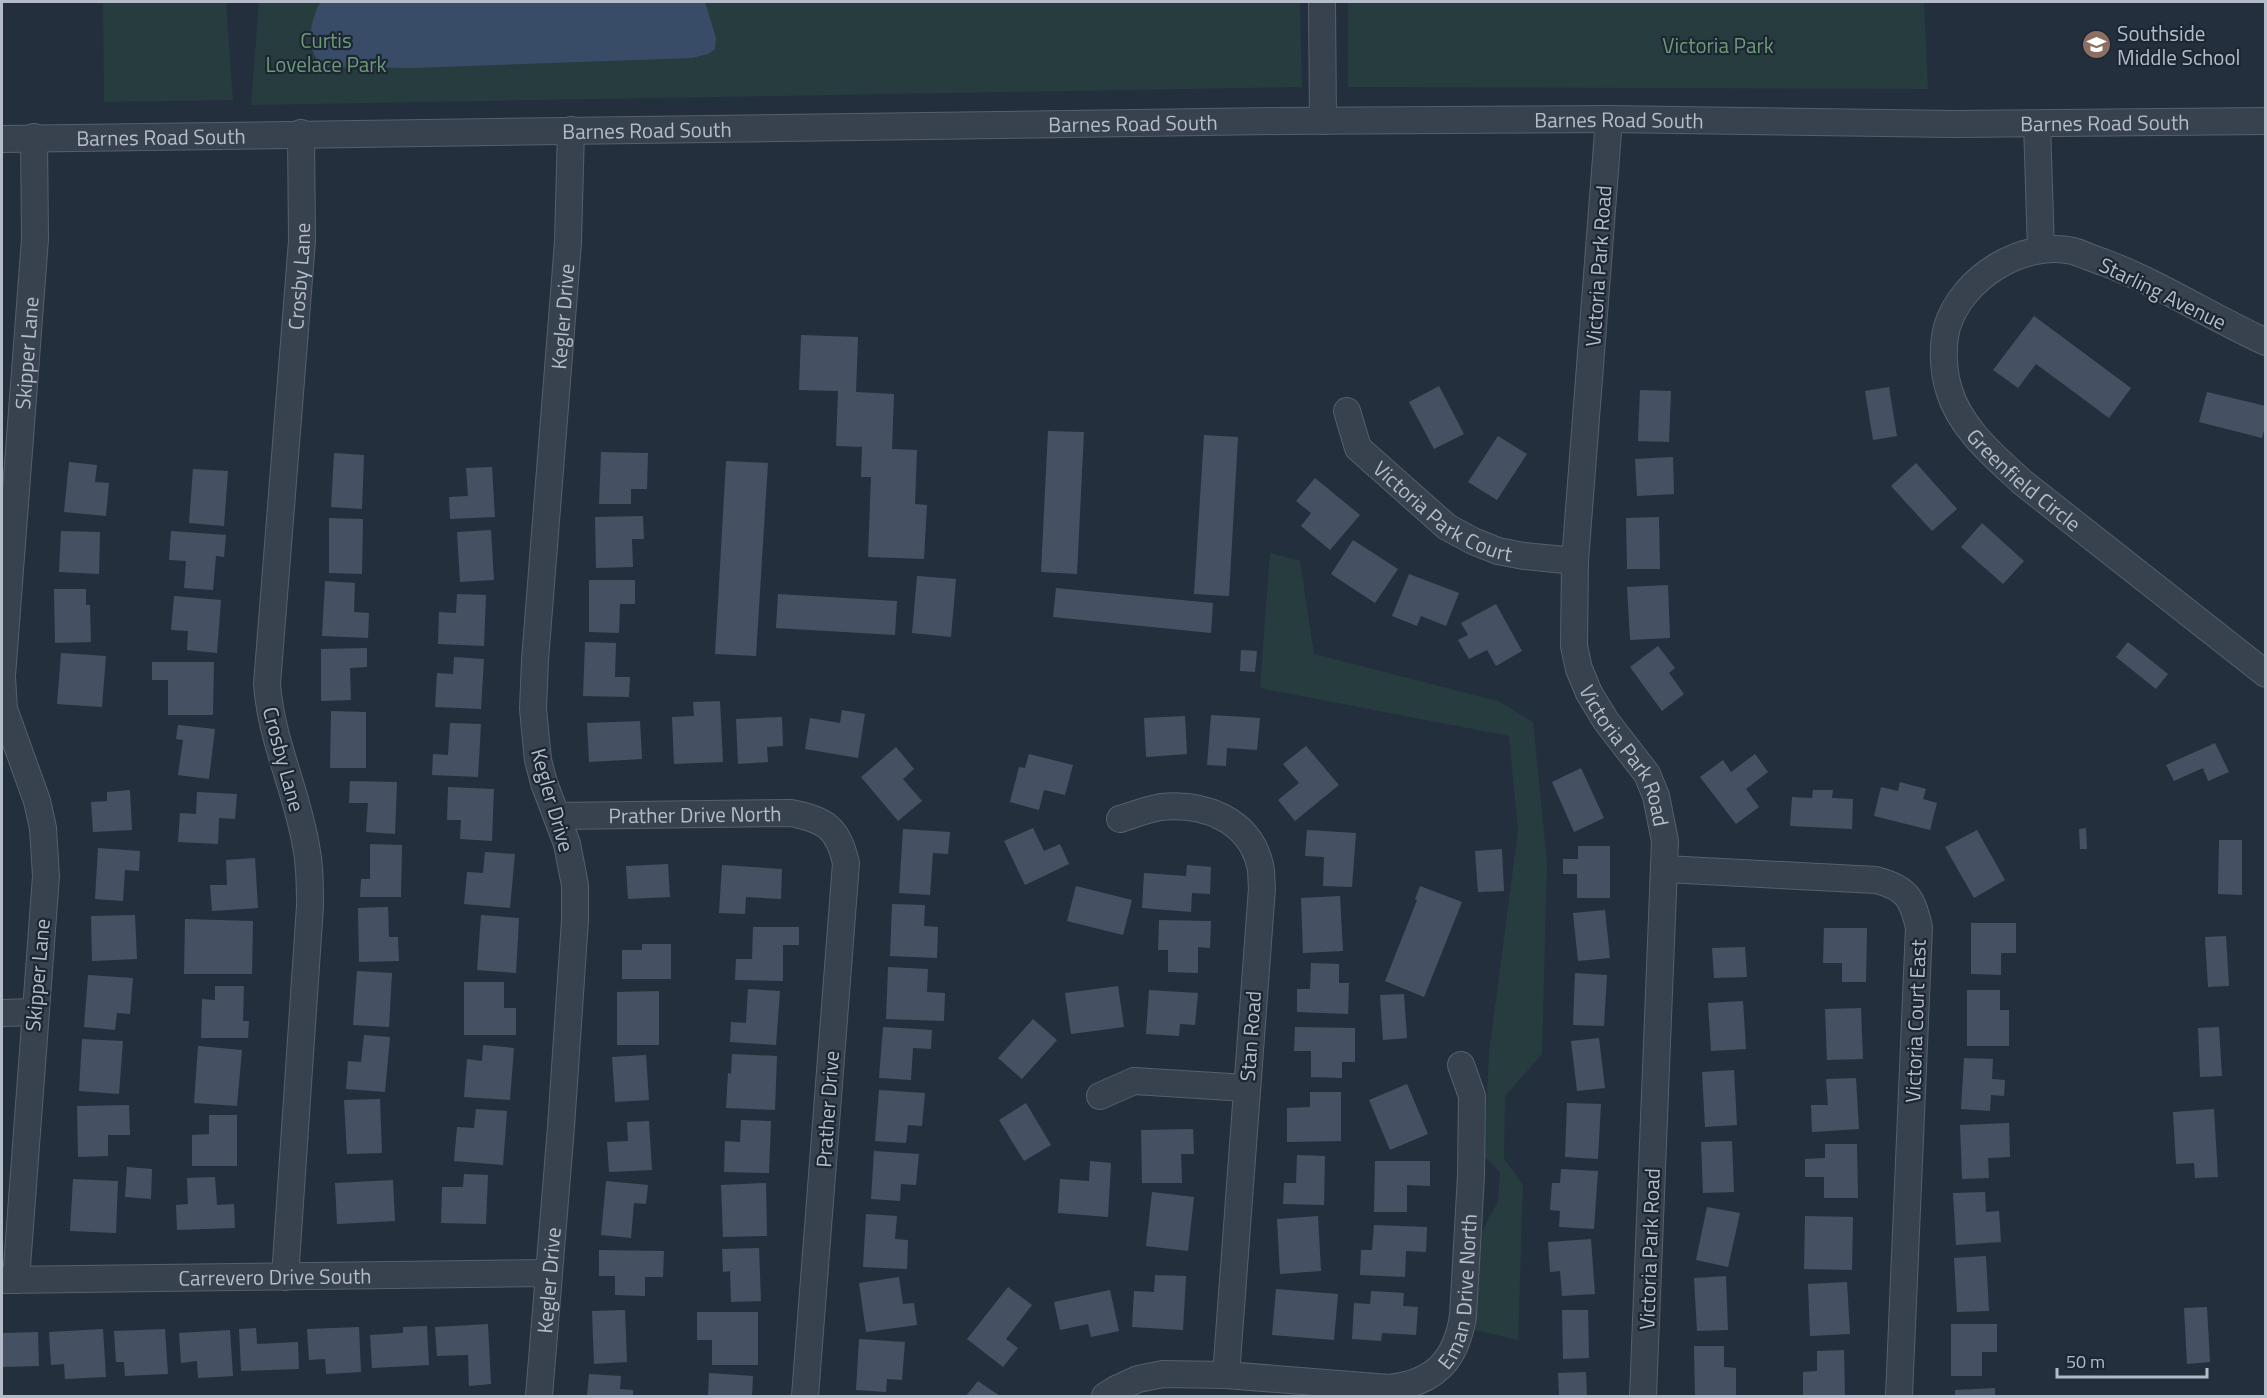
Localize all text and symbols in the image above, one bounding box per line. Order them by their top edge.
place label: Southside Middle School [2117,17,2240,73]
park label: Curtis Lovelace Park [265,24,387,80]
park label: Victoria Park [1662,29,1774,61]
school or university icon: Southside Middle School [2080,29,2112,61]
street label: Barnes Road South [1534,103,1704,136]
street label: Barnes Road South [1048,106,1218,140]
street label: Barnes Road South [2020,106,2190,139]
street label: Barnes Road South [562,113,732,147]
street label: Barnes Road South [76,120,246,154]
street label: Victoria Park Road [1576,184,1620,348]
street label: Crosby Lane [279,223,318,331]
street label: Starling Avenue [2094,248,2232,338]
street label: Kegler Drive [542,262,582,371]
street label: Skipper Lane [6,295,47,411]
street label: Greenfield Circle [1959,421,2088,539]
street label: Victoria Park Court [1366,453,1516,570]
street label: Victoria Park Road [1571,680,1678,829]
street label: Crosby Lane [255,703,313,815]
street label: Kegler Drive [523,744,583,856]
street label: Prather Drive North [608,797,782,831]
street label: Skipper Lane [16,917,58,1033]
street label: Victoria Court East [1896,938,1934,1103]
street label: Stan Road [1231,990,1269,1082]
street label: Prather Drive [807,1049,847,1169]
street label: Victoria Park Road [1630,1168,1668,1330]
street label: Eman Drive North [1429,1213,1485,1376]
street label: Kegler Drive [528,1226,569,1335]
street label: Carrevero Drive South [178,1259,372,1294]
scale bar [2057,1341,2207,1379]
text: 50 m [2066,1348,2105,1375]

